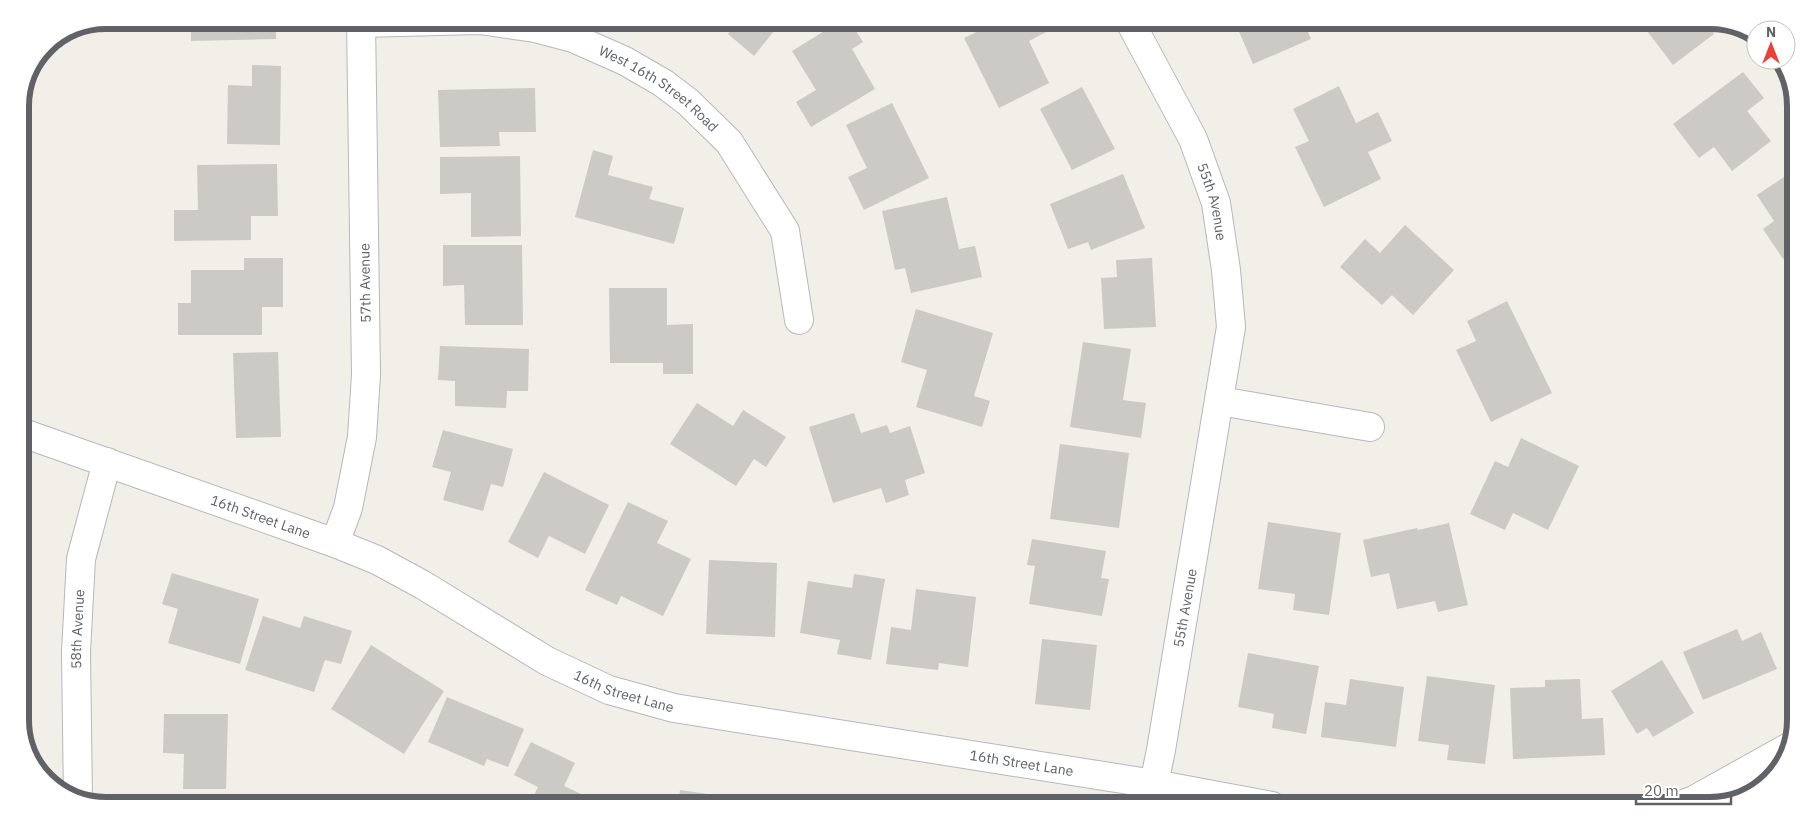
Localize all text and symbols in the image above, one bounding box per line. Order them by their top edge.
north arrow [1746,20,1796,70]
text: N [1766,23,1776,41]
street label: West 16th Street Road [596,42,722,136]
street label: 55th Avenue [1193,160,1231,242]
street label: 57th Avenue [355,243,375,323]
street label: 16th Street Lane [208,491,313,543]
street label: 55th Avenue [1169,567,1201,649]
street label: 58th Avenue [67,588,88,669]
street label: 16th Street Lane [571,666,676,717]
street label: 16th Street Lane [968,746,1075,780]
scale bar [1636,774,1731,806]
text: 20 m [1644,781,1679,800]

